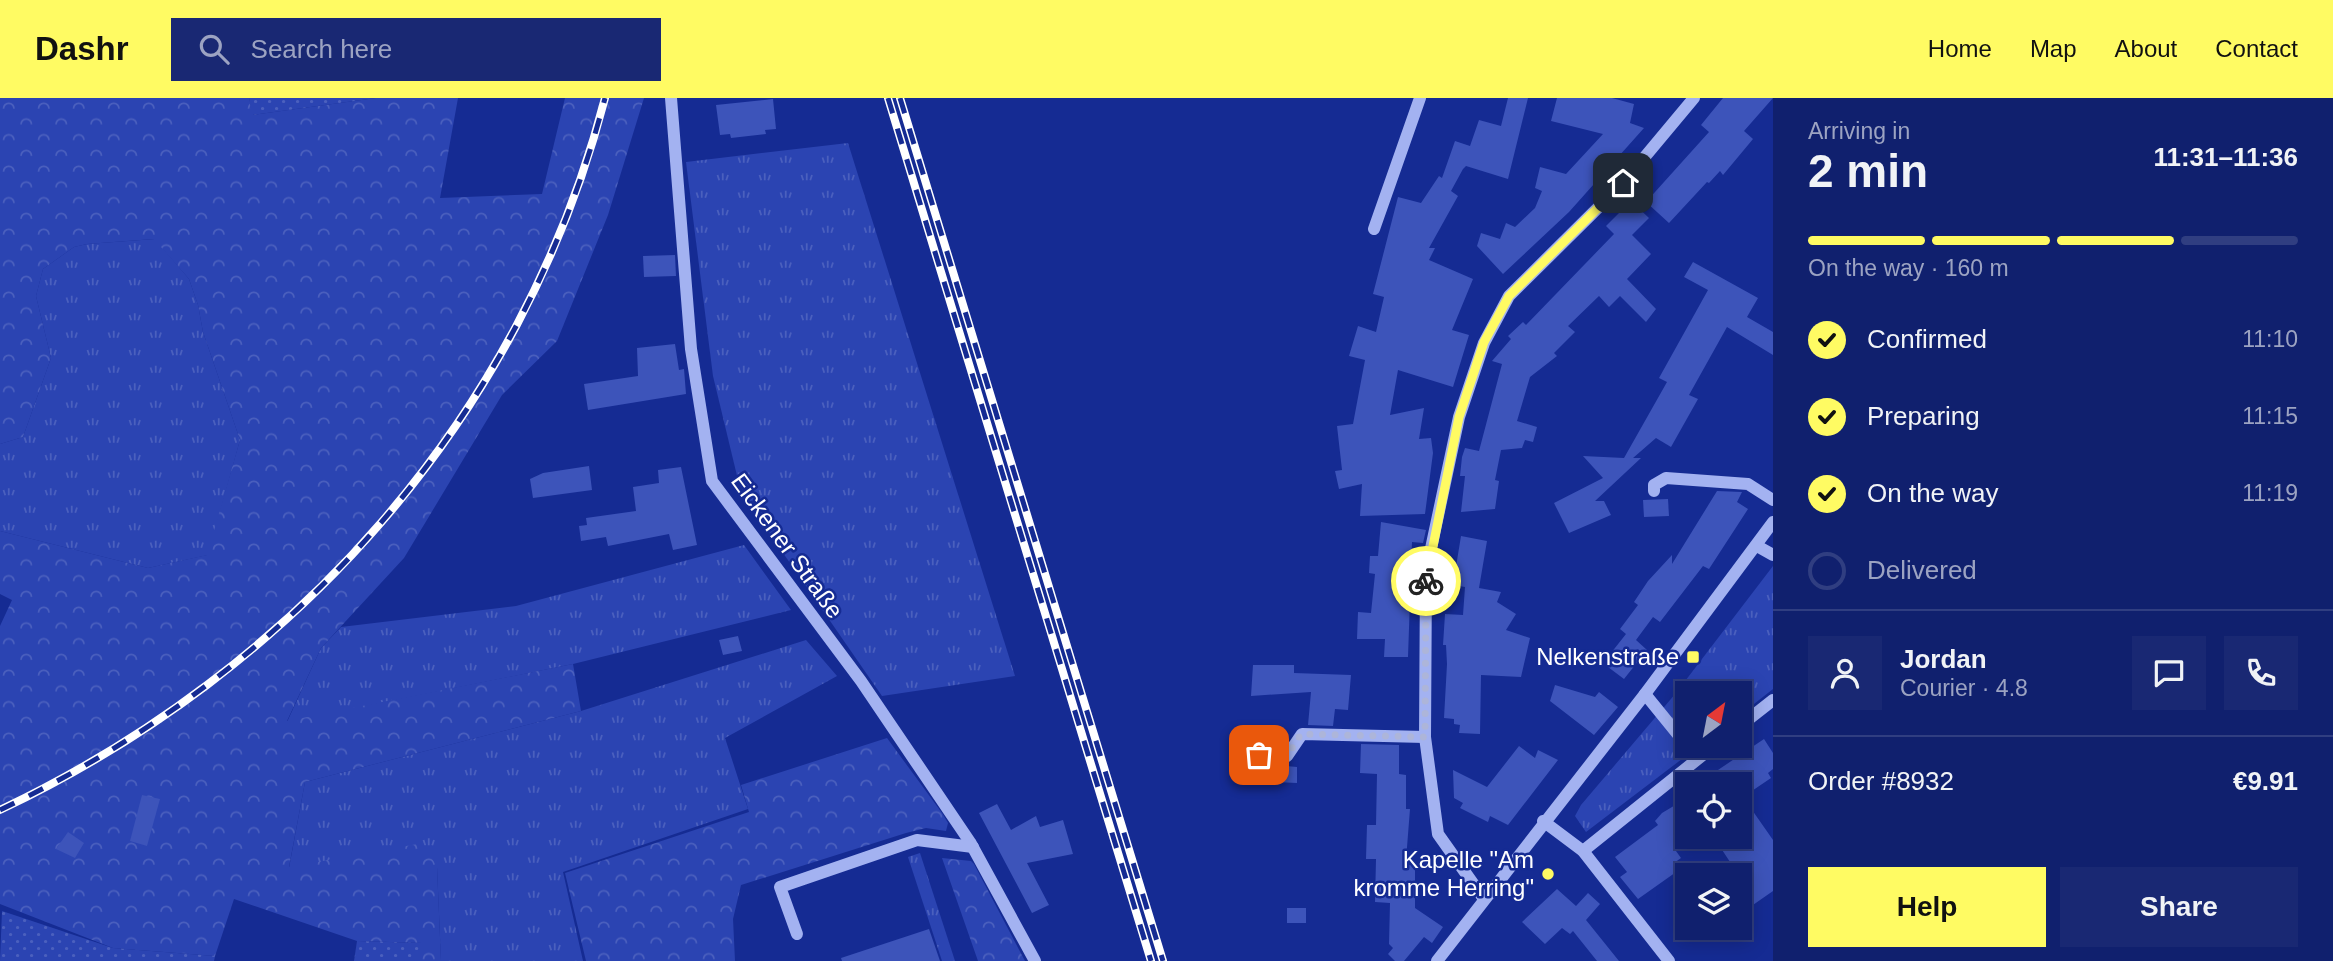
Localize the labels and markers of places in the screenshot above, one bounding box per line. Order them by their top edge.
pin [1593,153,1653,213]
place label: Nelkenstraße [1536,643,1679,670]
marker: Nelkenstraße [1685,649,1701,665]
pin [1229,725,1289,785]
place label: Kapelle "Am kromme Herring" [1353,846,1534,901]
marker: Kapelle "Am kromme Herring" [1540,866,1556,882]

